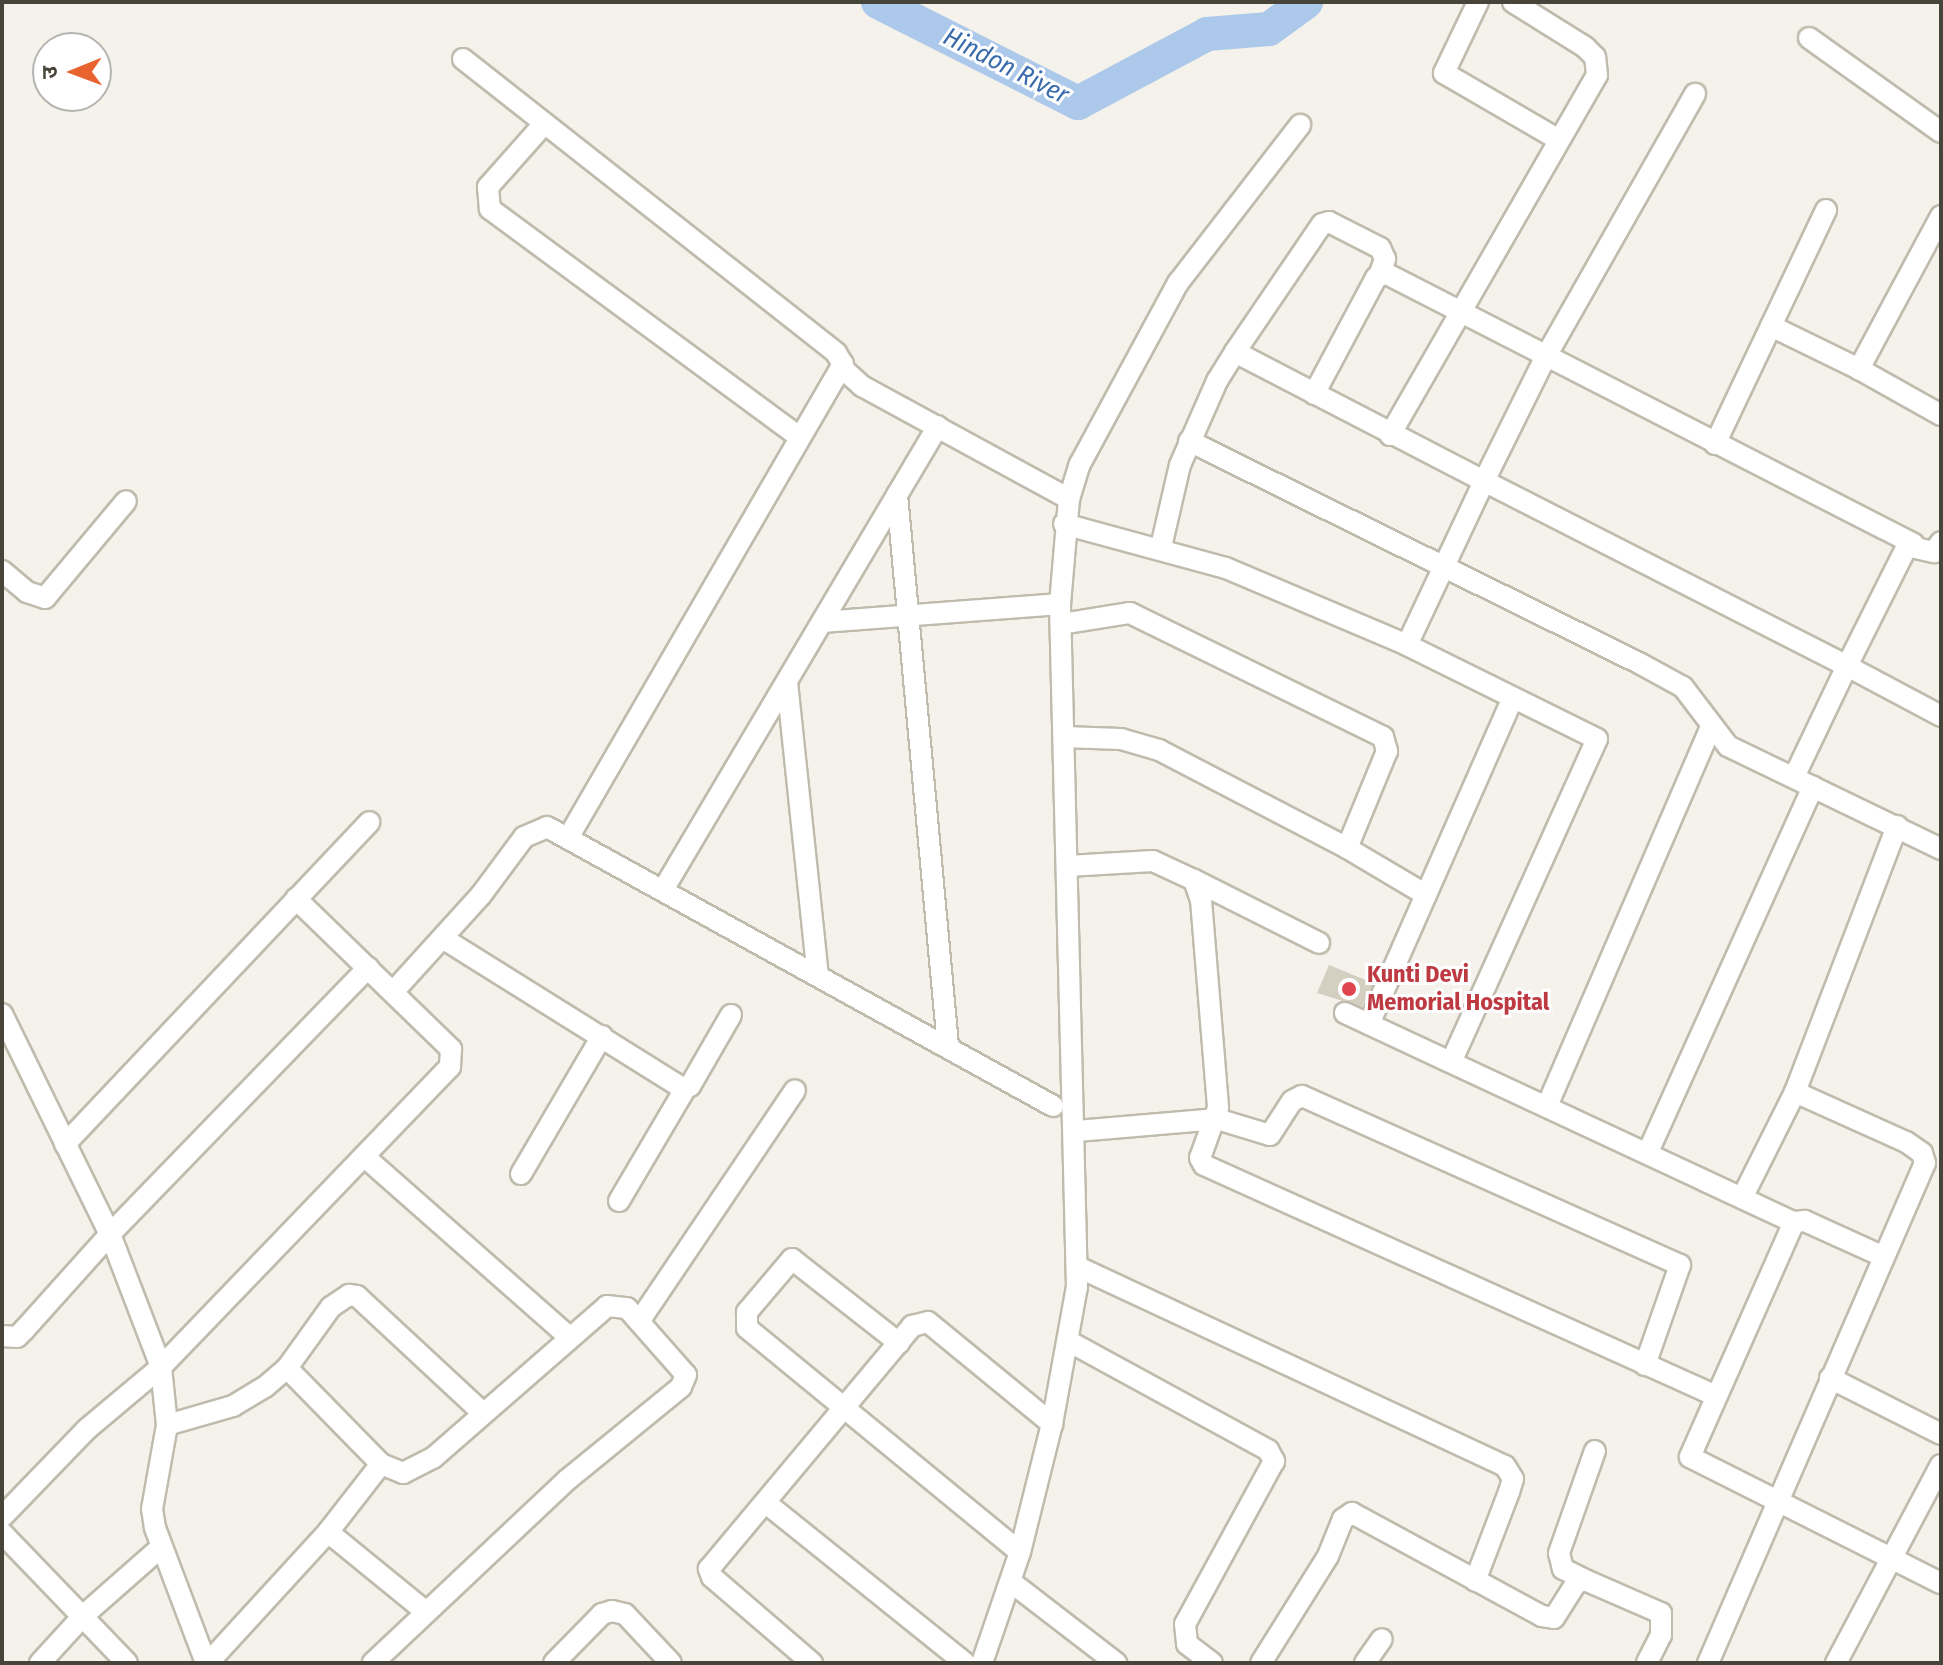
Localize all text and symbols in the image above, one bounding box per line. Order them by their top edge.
water label: Hindon River [938,21,1074,111]
north arrow [32,32,112,112]
text: उ [36,66,63,79]
place label: Kunti Devi Memorial Hospital [1367,961,1549,1017]
marker: Kunti Devi Memorial Hospital [1338,978,1360,1000]

